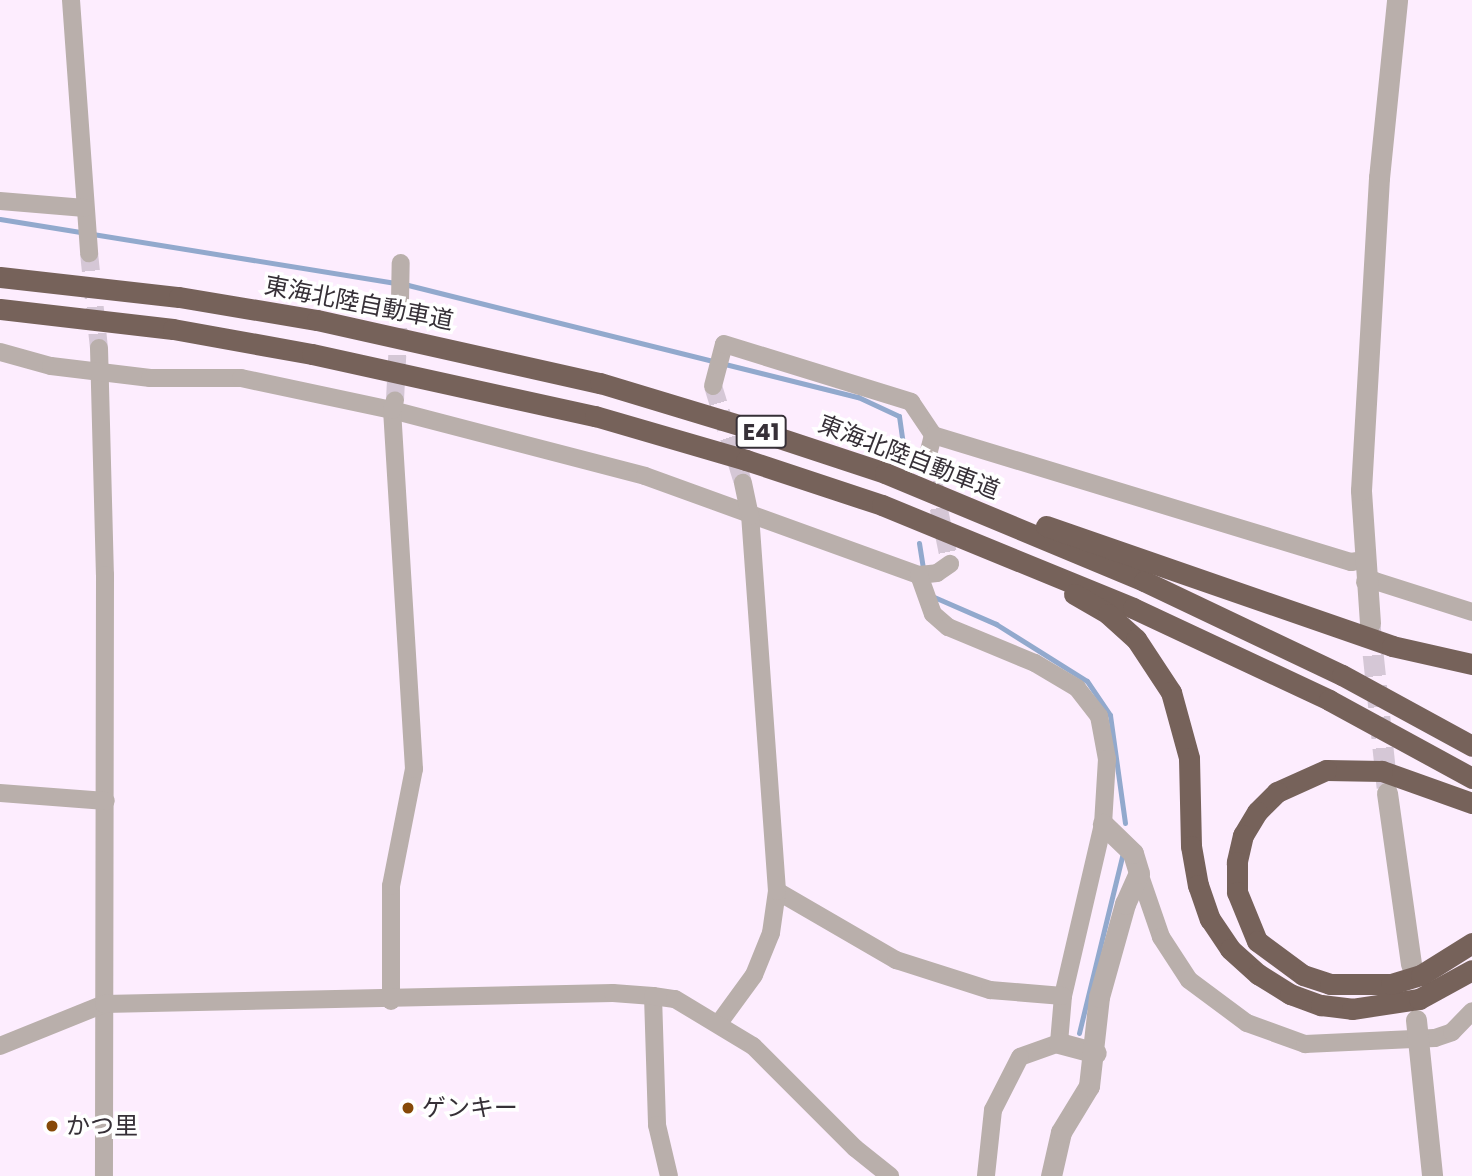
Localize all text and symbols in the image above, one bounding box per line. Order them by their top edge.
street label: 東海北陸自動車道 [262,271,456,335]
street label: 東海北陸自動車道 [814,409,1004,505]
road number: E41 [735,412,787,452]
place label: ゲンキー [422,1094,518,1122]
marker: ゲンキー [400,1100,416,1116]
place label: かつ里 [66,1112,138,1140]
marker: かつ里 [44,1118,60,1134]

